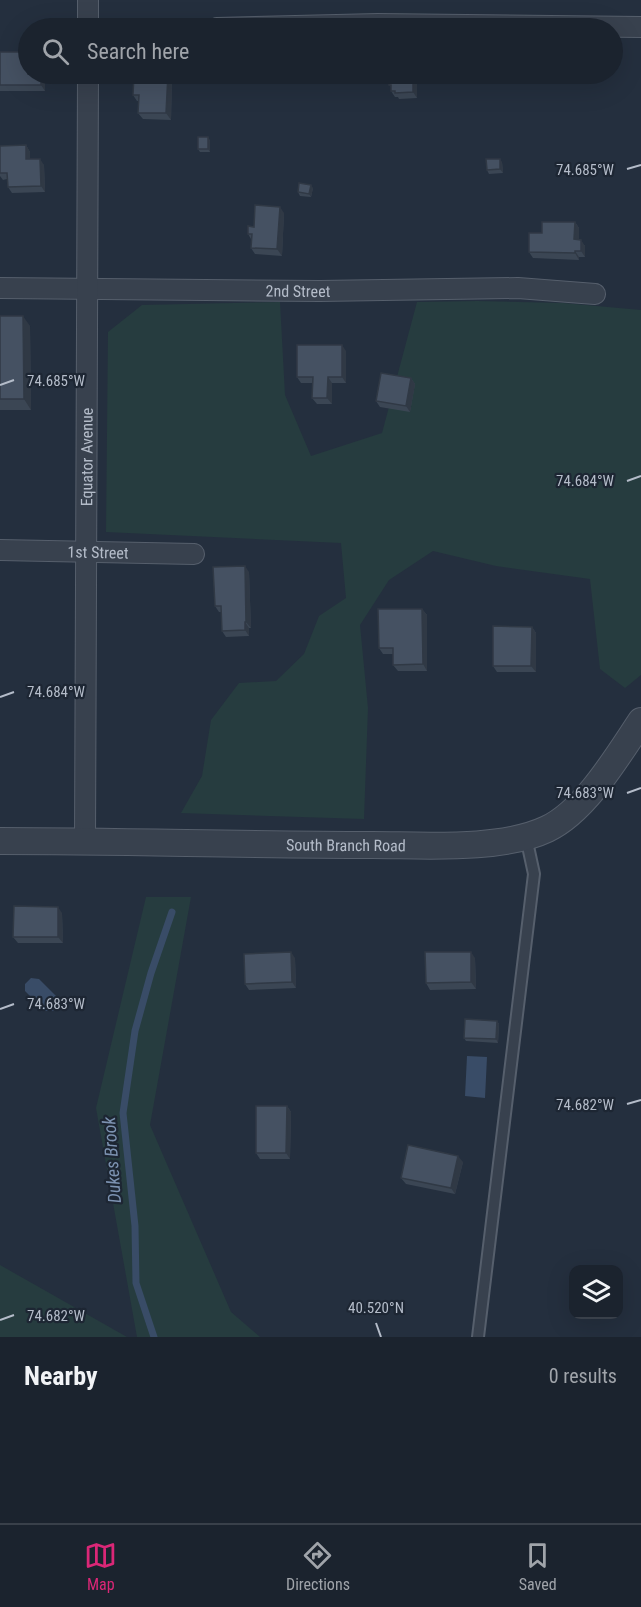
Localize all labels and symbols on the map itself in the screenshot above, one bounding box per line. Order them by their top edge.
text: 74.685°W [556,161,615,179]
street label: 2nd Street [266,281,331,301]
text: 74.685°W [27,372,86,390]
street label: Equator Avenue [77,408,97,506]
text: 74.684°W [556,472,615,490]
street label: 1st Street [67,542,129,563]
text: 74.684°W [27,683,86,701]
text: 74.683°W [556,784,615,802]
street label: South Branch Road [286,835,406,855]
text: 74.683°W [27,995,86,1013]
text: 74.682°W [556,1096,615,1114]
water label: Dukes Brook [98,1115,125,1204]
text: 40.520°N [348,1299,404,1317]
text: 74.682°W [27,1307,86,1325]

